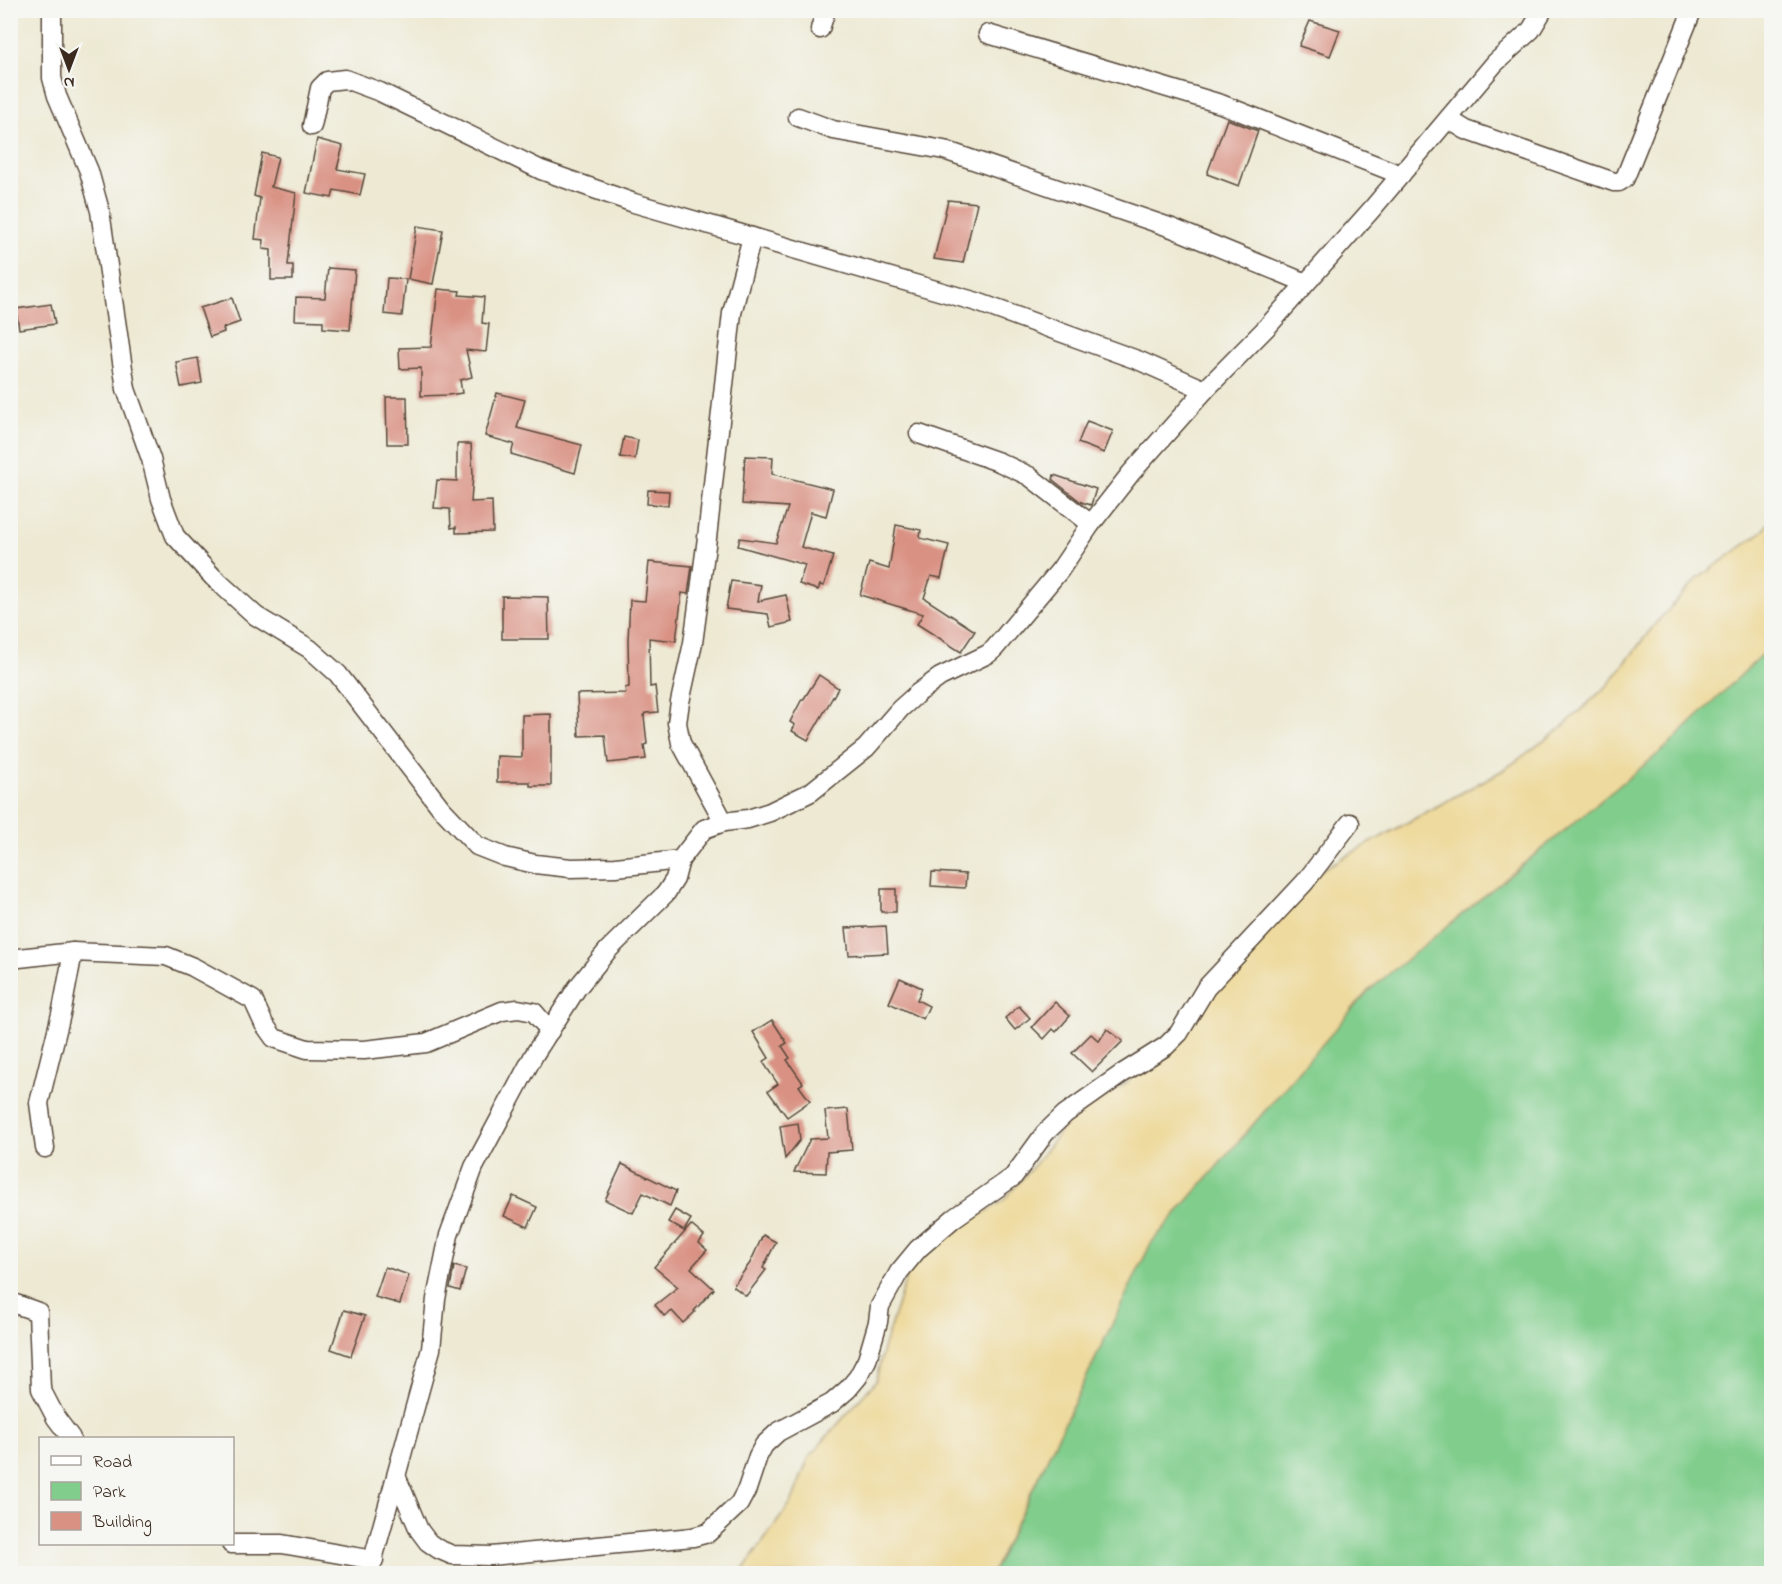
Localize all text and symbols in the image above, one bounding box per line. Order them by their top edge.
north arrow [39,39,99,99]
text: N [63,70,74,94]
legend [39,1437,234,1545]
text: Road [93,1450,132,1476]
text: Park [93,1480,126,1506]
text: Building [92,1510,152,1537]

